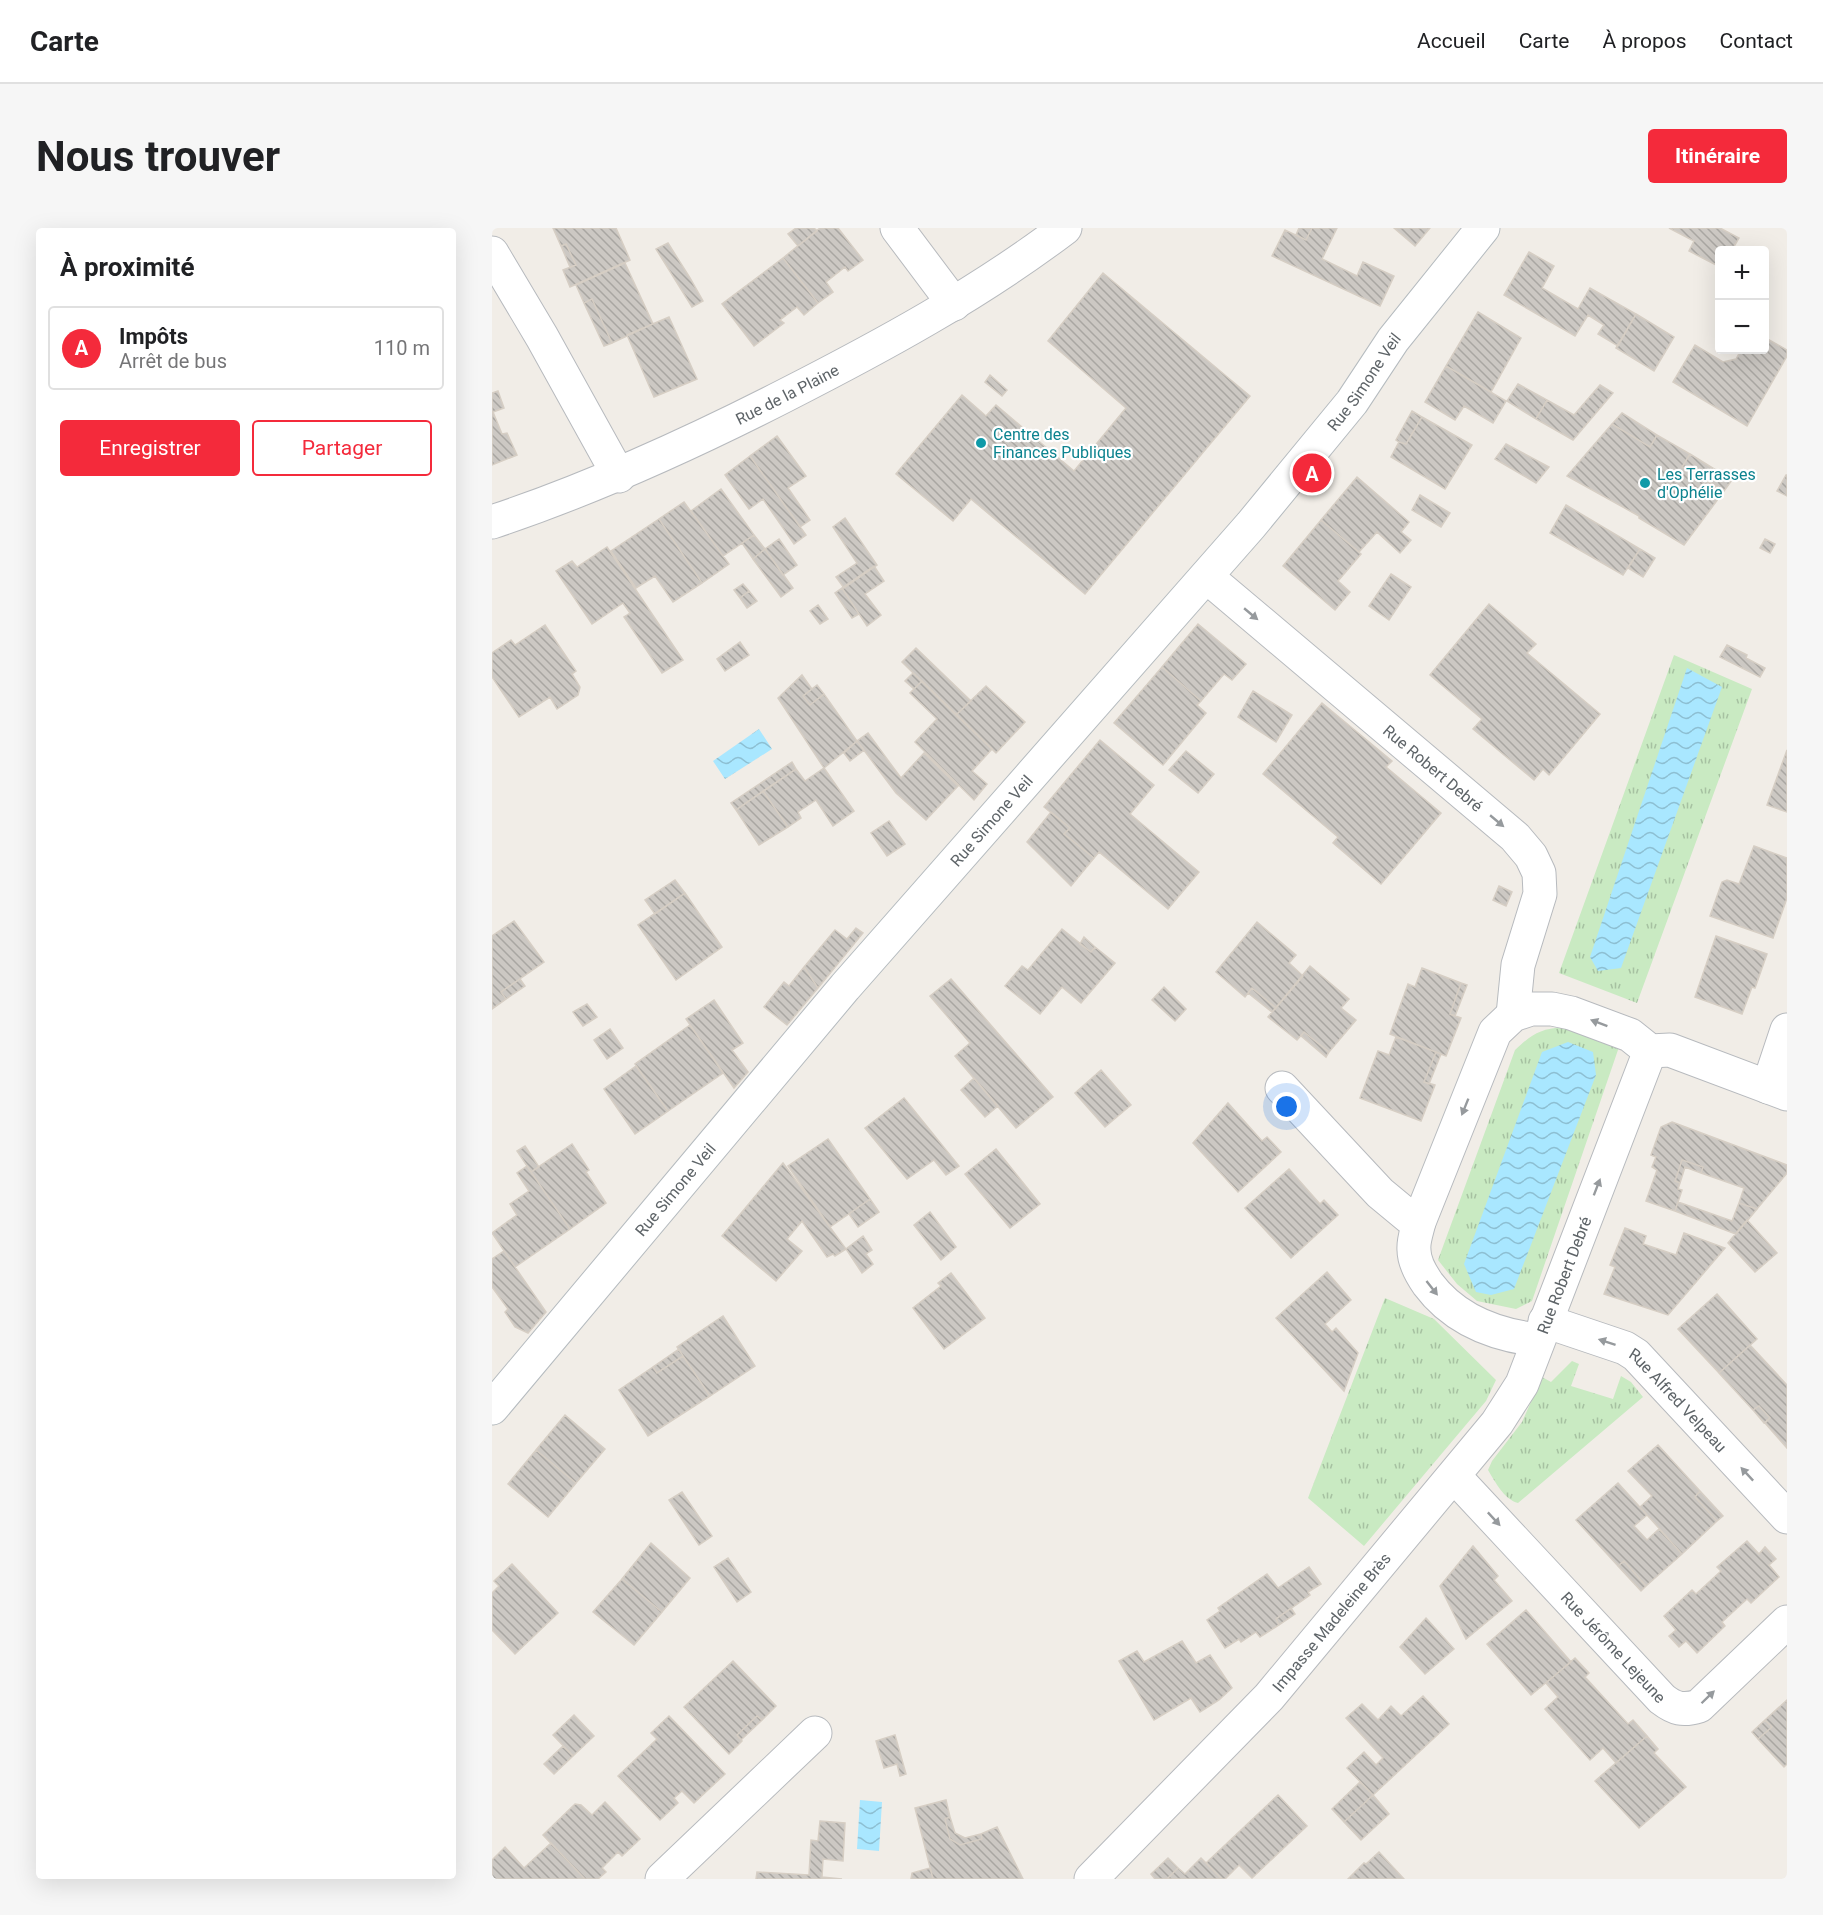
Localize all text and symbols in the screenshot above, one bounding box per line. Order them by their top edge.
text: Carte [30,25,99,58]
text: Accueil [1417,29,1486,53]
text: Carte [1519,29,1569,53]
text: À propos [1602,29,1687,53]
text: Contact [1720,29,1793,53]
button: Itinéraire [1648,129,1787,183]
text: Nous trouver [36,132,280,181]
map controls [1715,246,1769,354]
button: + [1715,246,1769,300]
text: À proximité [60,252,194,282]
button: − [1715,300,1769,354]
text: Impôts [119,324,188,349]
street label: Rue Simone Veil [1323,329,1405,434]
text: A [75,336,88,360]
text: 110 m [374,336,430,360]
text: Arrêt de bus [119,349,227,373]
street label: Rue de la Plaine [732,360,842,428]
button: Enregistrer [60,420,240,476]
button: Partager [252,420,432,476]
place label: Centre des Finances Publiques [993,425,1132,462]
marker: Centre des Finances Publiques [974,436,988,450]
pin: A [1292,450,1332,496]
place label: Les Terrasses d'Ophélie [1657,465,1756,502]
marker: Les Terrasses d'Ophélie [1638,476,1652,490]
one-way arrow [1243,608,1259,621]
street label: Rue Robert Debré [1380,721,1487,815]
street label: Rue Simone Veil [946,771,1036,870]
one-way arrow [1489,815,1505,828]
one-way arrow [1590,1018,1608,1028]
your location [1272,1092,1301,1121]
one-way arrow [1460,1098,1469,1116]
street label: Rue Simone Veil [631,1139,719,1240]
one-way arrow [1592,1178,1602,1196]
street label: Rue Robert Debré [1533,1214,1595,1337]
one-way arrow [1425,1280,1437,1295]
one-way arrow [1598,1337,1616,1346]
street label: Rue Alfred Velpeau [1626,1344,1731,1456]
one-way arrow [1741,1467,1755,1481]
one-way arrow [1487,1511,1501,1526]
street label: Impasse Madeleine Brès [1268,1549,1395,1695]
street label: Rue Jérôme Lejeune [1557,1588,1670,1707]
one-way arrow [1700,1691,1715,1704]

